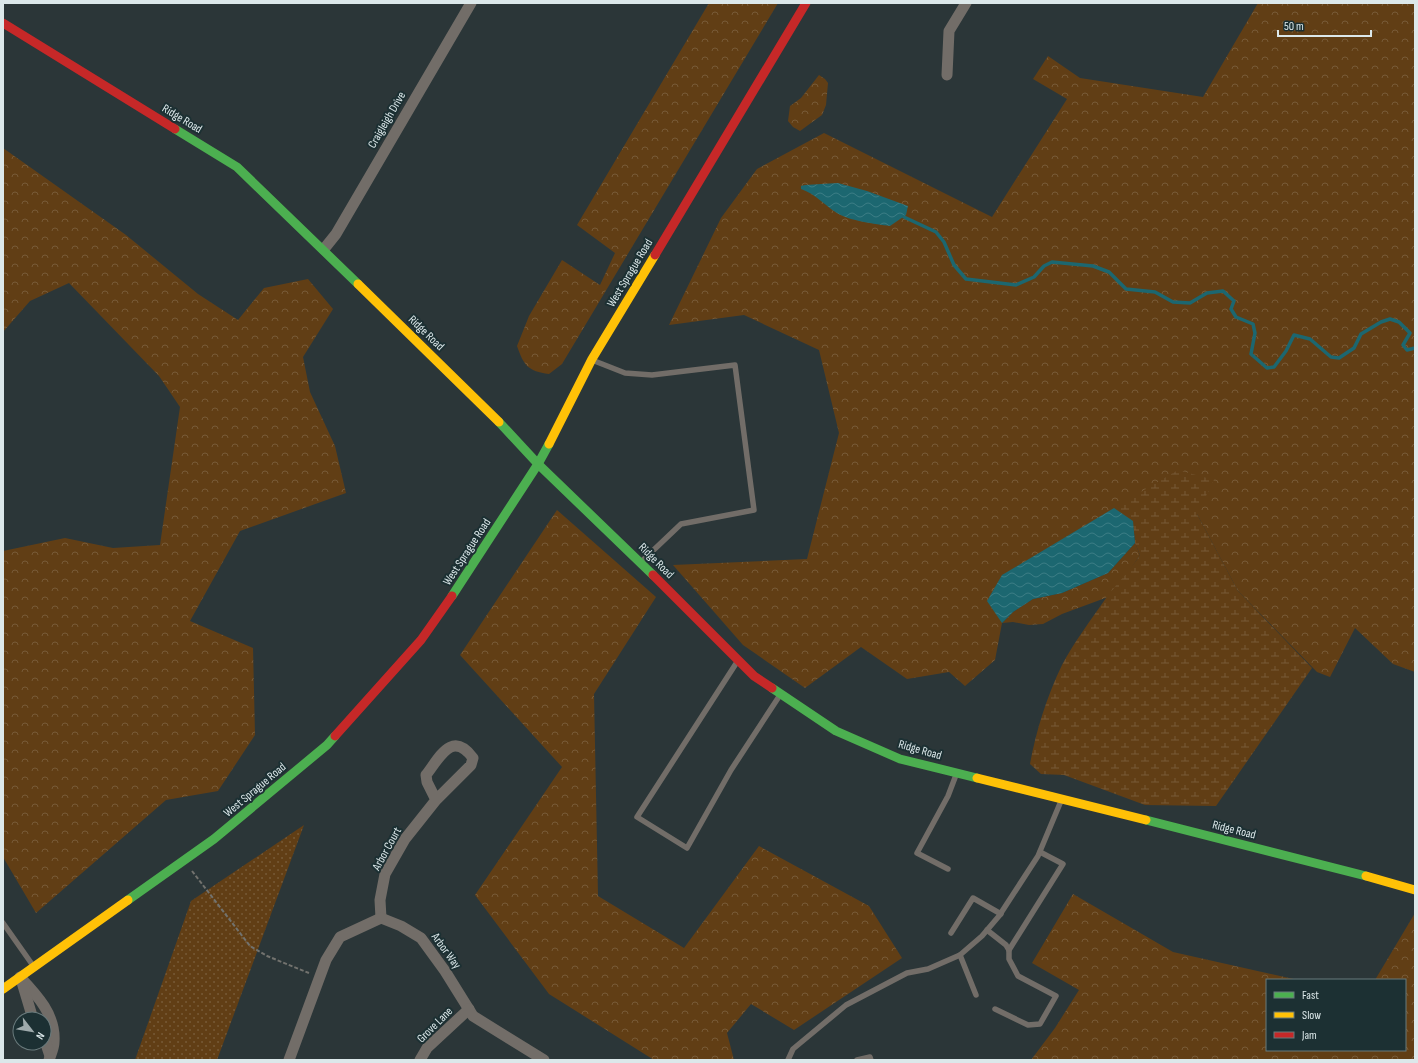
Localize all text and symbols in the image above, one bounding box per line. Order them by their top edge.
scale bar [1278,12,1371,38]
text: 50 m [1284,19,1304,34]
street label: Craigleigh Drive [365,89,409,151]
street label: Ridge Road [159,101,205,137]
street label: West Sprague Road [604,236,656,310]
street label: Ridge Road [405,312,447,354]
street label: West Sprague Road [440,516,494,588]
street label: Ridge Road [635,540,677,582]
street label: Ridge Road [897,737,943,763]
street label: West Sprague Road [221,760,289,820]
street label: Ridge Road [1211,817,1257,843]
street label: Arbor Court [369,824,405,874]
street label: Arbor Way [427,929,464,972]
legend [1266,979,1406,1051]
text: Fast [1302,988,1319,1003]
street label: Grove Lane [414,1004,456,1046]
text: Slow [1302,1008,1321,1023]
north arrow [12,1011,52,1051]
text: Jam [1301,1028,1317,1043]
text: N [33,1030,47,1042]

